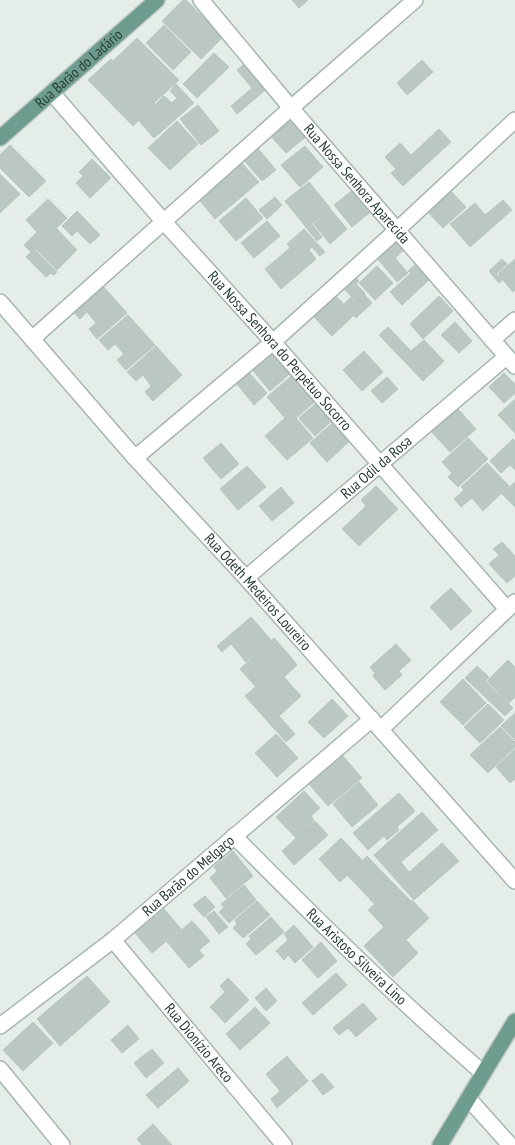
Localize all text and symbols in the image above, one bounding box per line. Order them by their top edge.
street label: Rua Barão do Ladário [31,25,126,112]
street label: Rua Nossa Senhora Aparecida [300,119,415,248]
street label: Rua Nossa Senhora do Perpétuo Socorro [204,267,356,434]
street label: Rua Odil da Rosa [336,431,415,502]
street label: Rua Odeth Medeiros Loureiro [200,529,316,654]
street label: Rua Barão do Melgaço [138,831,238,920]
street label: Rua Aristoso Silveira Lino [303,904,411,1009]
street label: Rua Dionízio Areco [161,999,238,1086]

